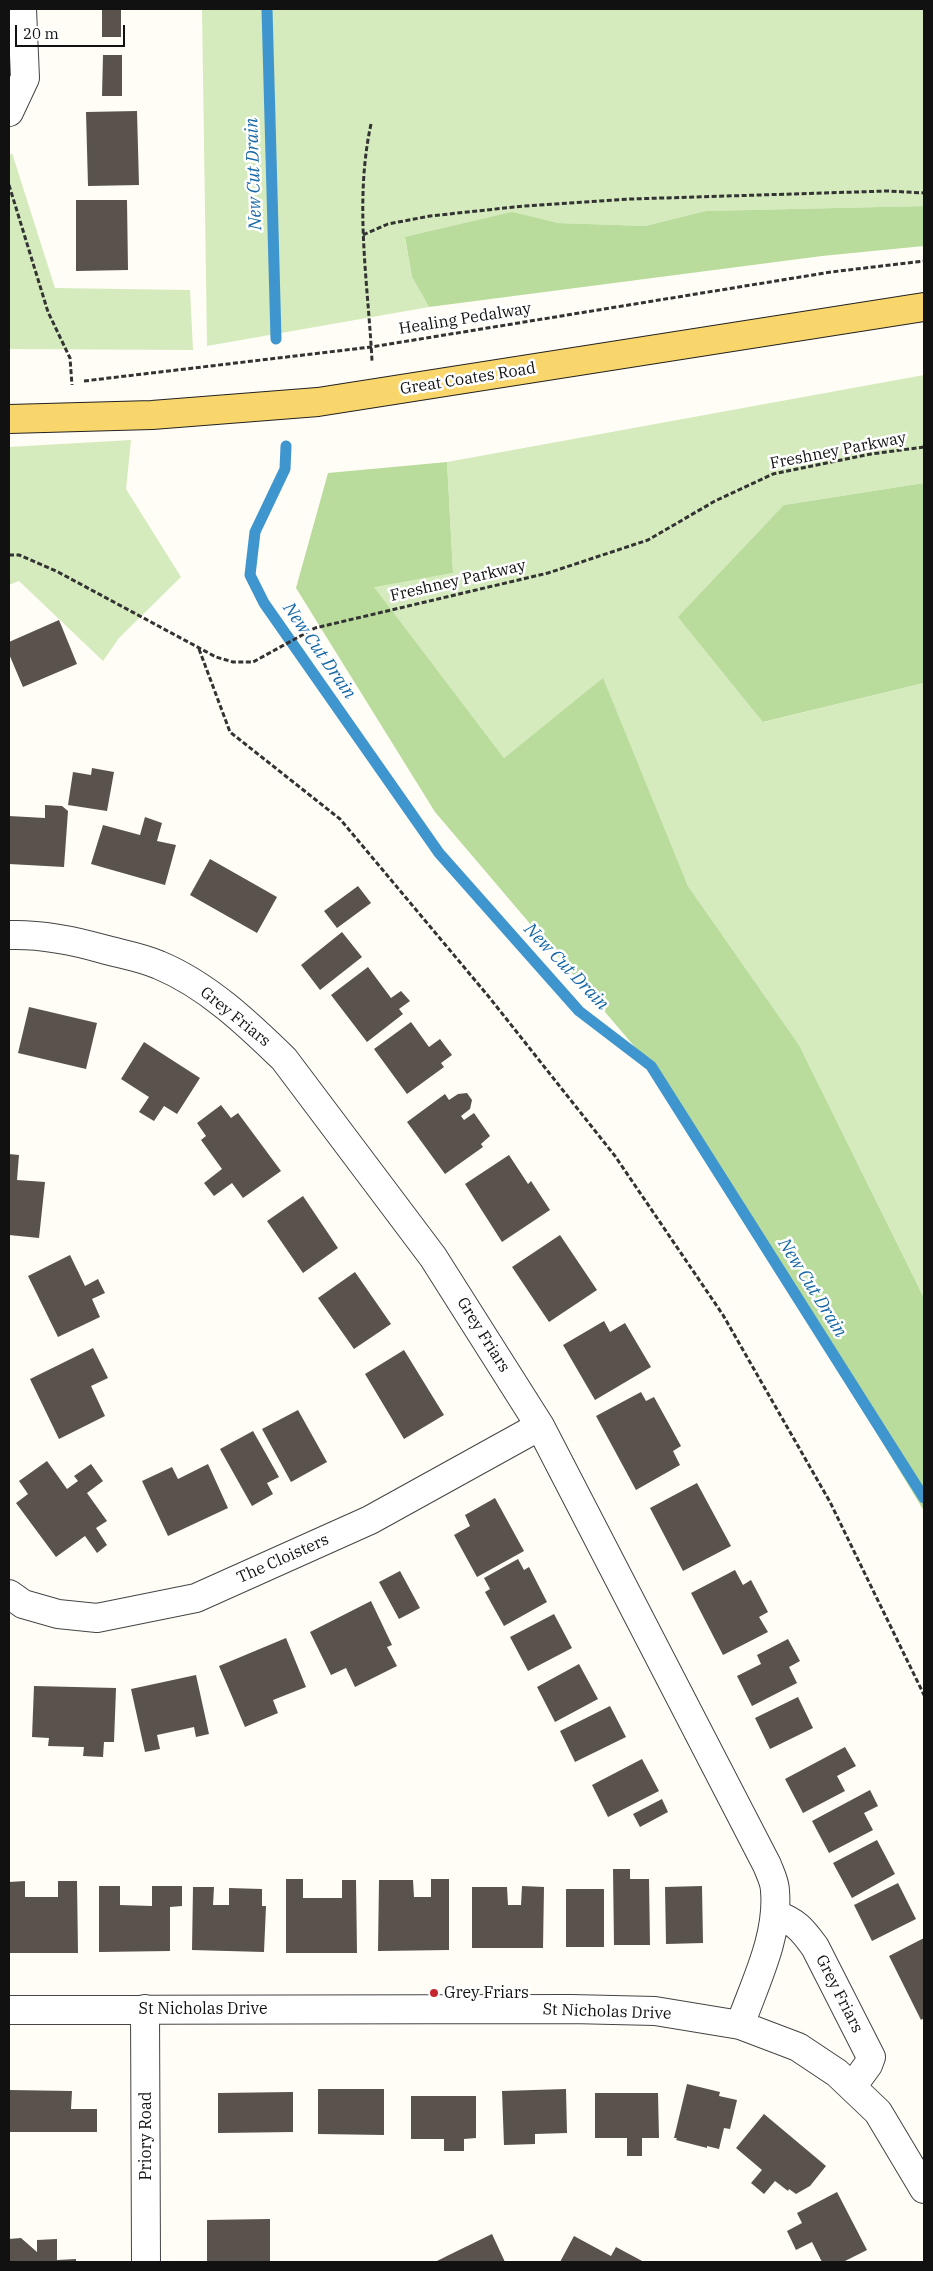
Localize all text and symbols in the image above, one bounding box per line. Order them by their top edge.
scale bar [18,15,128,47]
text: 20 m [23,24,59,43]
water label: New Cut Drain [241,117,267,231]
street label: Healing Pedalway [397,299,533,339]
street label: Great Coates Road [399,359,537,399]
street label: Freshney Parkway [768,428,908,474]
street label: Freshney Parkway [388,556,528,606]
water label: New Cut Drain [278,599,360,703]
water label: New Cut Drain [519,919,613,1015]
street label: Grey Friars [196,983,274,1051]
water label: New Cut Drain [773,1234,851,1342]
street label: Grey Friars [452,1294,514,1376]
street label: The Cloisters [234,1530,332,1588]
street label: Grey Friars [811,1952,867,2036]
place label: Grey Friars [444,1983,529,2003]
marker: Grey Friars [428,1987,440,1999]
street label: St Nicholas Drive [139,1999,267,2019]
street label: St Nicholas Drive [542,2000,672,2024]
street label: Priory Road [136,2092,156,2180]

